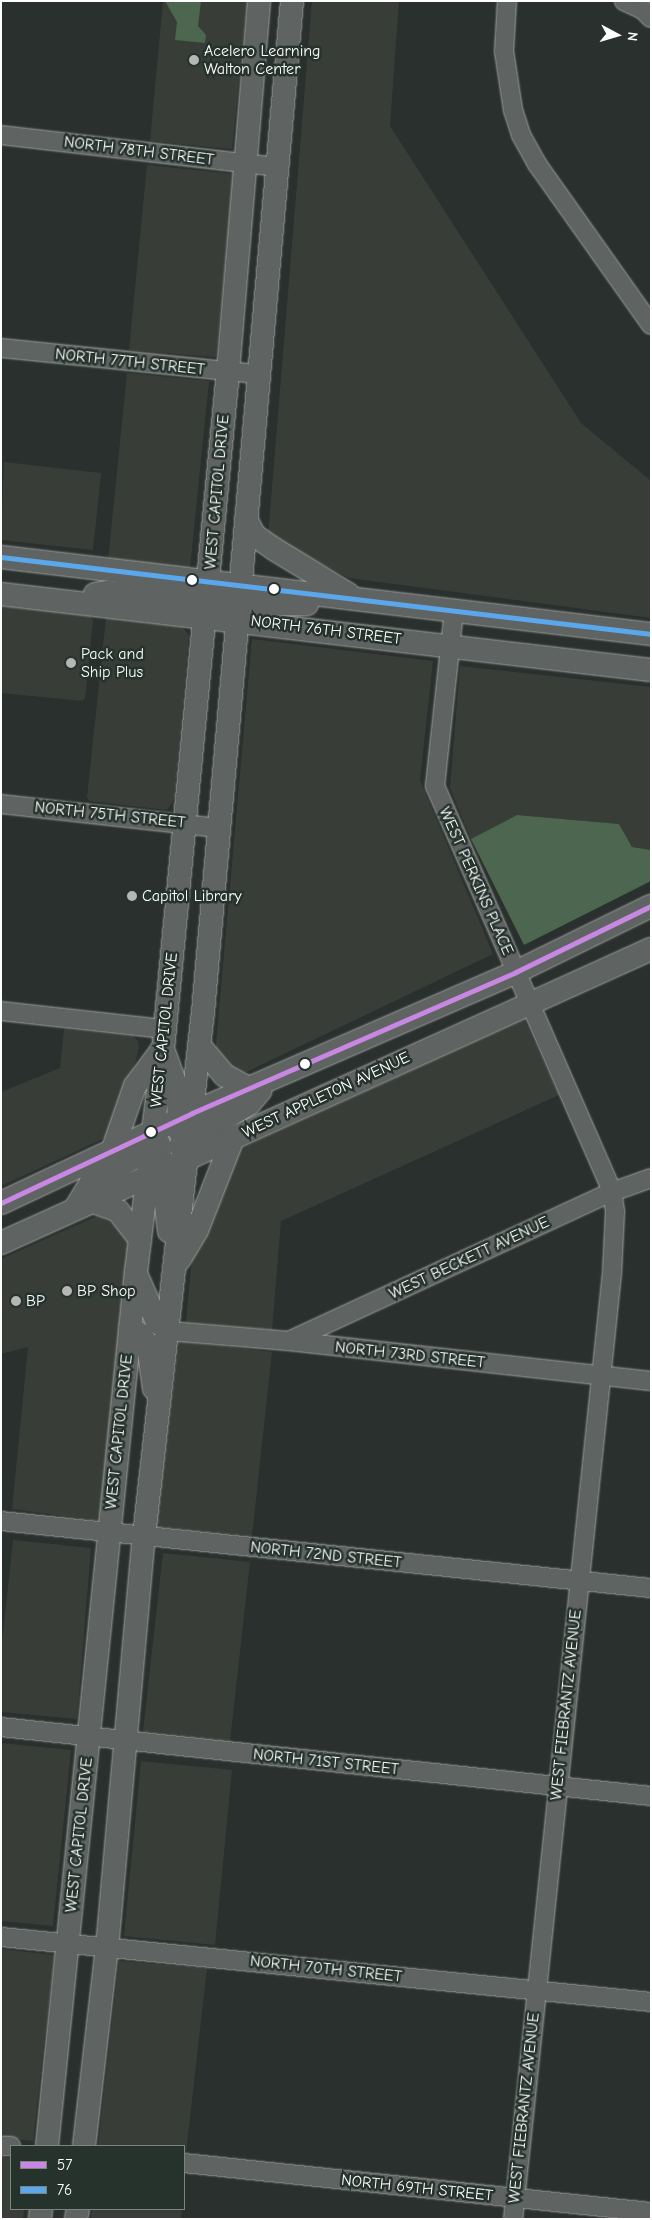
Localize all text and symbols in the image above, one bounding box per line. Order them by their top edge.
north arrow [592,10,642,60]
text: N [623,31,641,42]
place label: Acelero Learning Walton Center [204,41,321,79]
marker: Acelero Learning Walton Center [188,54,200,66]
street label: NORTH 78TH STREET [63,132,215,170]
street label: NORTH 77TH STREET [54,345,206,379]
street label: WEST CAPITOL DRIVE [201,414,233,570]
unlabelled marker [187,575,197,585]
unlabelled marker [269,584,279,594]
street label: NORTH 76TH STREET [250,611,402,649]
place label: Pack and Ship Plus [81,644,144,682]
marker: Pack and Ship Plus [65,657,77,669]
street label: NORTH 75TH STREET [34,798,186,832]
street label: WEST PERKINS PLACE [435,804,517,958]
place label: Capitol Library [142,886,242,906]
marker: Capitol Library [126,890,138,902]
street label: WEST CAPITOL DRIVE [146,952,182,1108]
street label: WEST APPLETON AVENUE [239,1048,413,1142]
unlabelled marker [300,1059,310,1069]
unlabelled marker [146,1127,156,1137]
street label: WEST BECKETT AVENUE [386,1212,552,1304]
place label: BP Shop [77,1281,136,1301]
marker: BP Shop [61,1285,73,1297]
place label: BP [26,1291,45,1311]
marker: BP [10,1295,22,1307]
street label: NORTH 73RD STREET [334,1338,486,1372]
street label: WEST CAPITOL DRIVE [101,1354,137,1510]
street label: NORTH 72ND STREET [249,1538,403,1572]
street label: WEST FIEBRANTZ AVENUE [546,1609,586,1801]
street label: NORTH 71ST STREET [252,1745,400,1779]
street label: WEST CAPITOL DRIVE [61,1757,97,1913]
street label: NORTH 70TH STREET [249,1951,403,1987]
street label: WEST FIEBRANTZ AVENUE [504,2012,544,2204]
legend [10,2145,185,2210]
text: 57 [57,2156,72,2174]
street label: NORTH 69TH STREET [340,2170,494,2206]
text: 76 [57,2181,72,2199]

